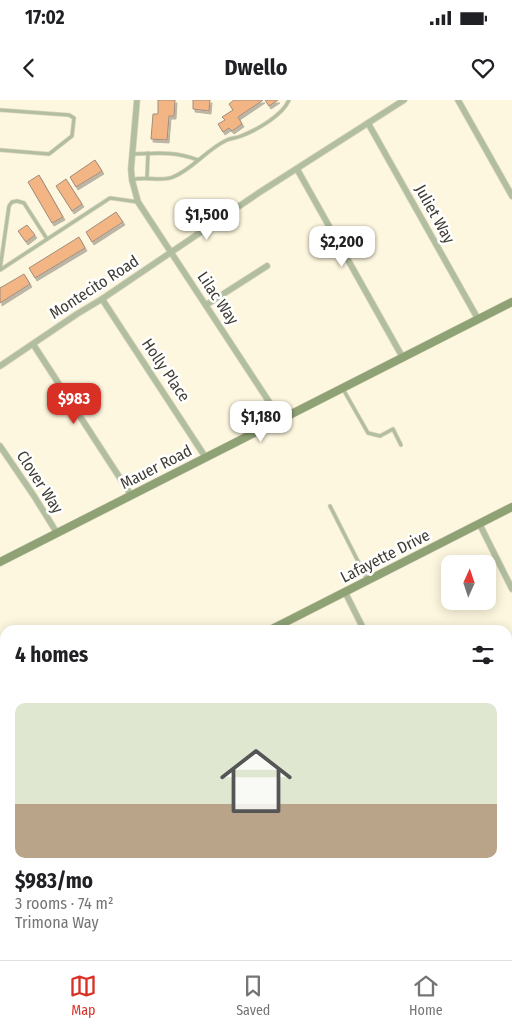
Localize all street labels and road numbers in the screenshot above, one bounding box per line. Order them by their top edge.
street label: Juliet Way [411,181,459,247]
street label: Montecito Road [46,251,142,323]
street label: Lilac Way [193,268,243,329]
street label: Holly Place [138,335,194,405]
street label: Mauer Road [117,441,195,493]
street label: Clover Way [13,447,68,518]
street label: Lafayette Drive [337,525,433,587]

